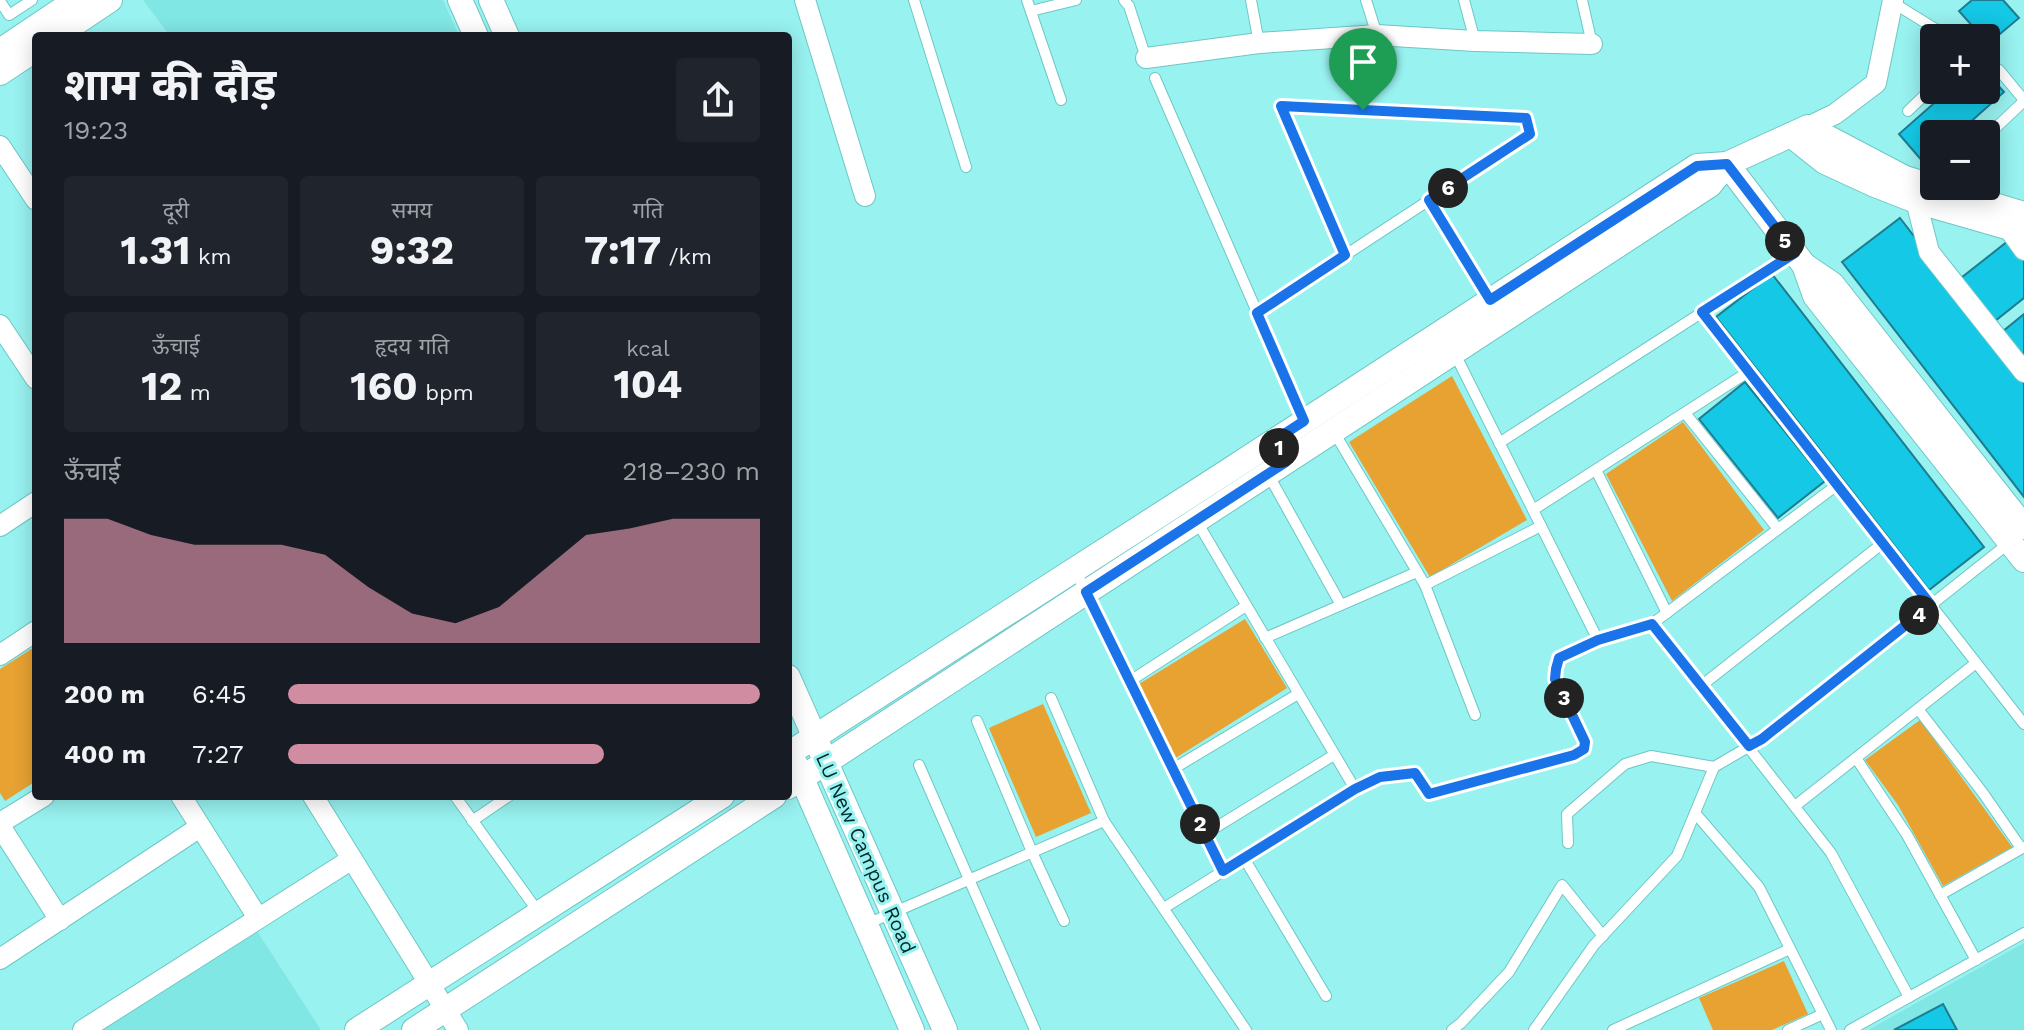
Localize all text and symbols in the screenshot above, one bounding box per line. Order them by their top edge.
map controls [1920,24,2000,200]
button: + [1920,24,2000,104]
pin [1329,28,1397,110]
icon: arrive [1341,40,1385,84]
button: share [676,58,760,142]
text: शाम की दौड़ [64,59,276,111]
text: 19:23 [64,115,128,145]
button: − [1920,120,2000,200]
pin: 6 [1428,168,1468,208]
text: 6 [1441,175,1455,200]
text: दूरी [163,198,189,223]
text: समय [392,198,432,223]
text: गति [633,198,663,223]
pin: 5 [1765,221,1805,261]
text: 1.31 [121,227,190,274]
text: 9:32 [370,227,454,274]
text: 7:17 [584,227,661,274]
text: 5 [1779,228,1791,253]
text: km [190,244,231,269]
text: /km [661,244,712,269]
text: ऊँचाई [152,334,200,359]
text: हृदय गति [375,334,449,359]
text: kcal [626,336,670,361]
text: 104 [614,361,682,408]
text: 12 [141,363,182,410]
text: 160 [350,363,418,410]
text: m [182,380,211,405]
text: bpm [418,380,474,405]
pin: 1 [1259,428,1299,468]
text: 1 [1274,435,1284,460]
text: ऊँचाई [64,456,120,486]
text: 218–230 m [622,456,760,486]
pin: 4 [1899,595,1939,635]
text: 4 [1912,602,1926,627]
pin: 3 [1544,678,1584,718]
text: 200 m [64,679,145,709]
text: 6:45 [192,679,247,709]
text: 3 [1557,685,1571,710]
text: 400 m [64,739,146,769]
text: 7:27 [192,739,244,769]
street label: LU New Campus Road [811,749,921,957]
pin: 2 [1180,804,1220,844]
text: 2 [1193,811,1207,836]

